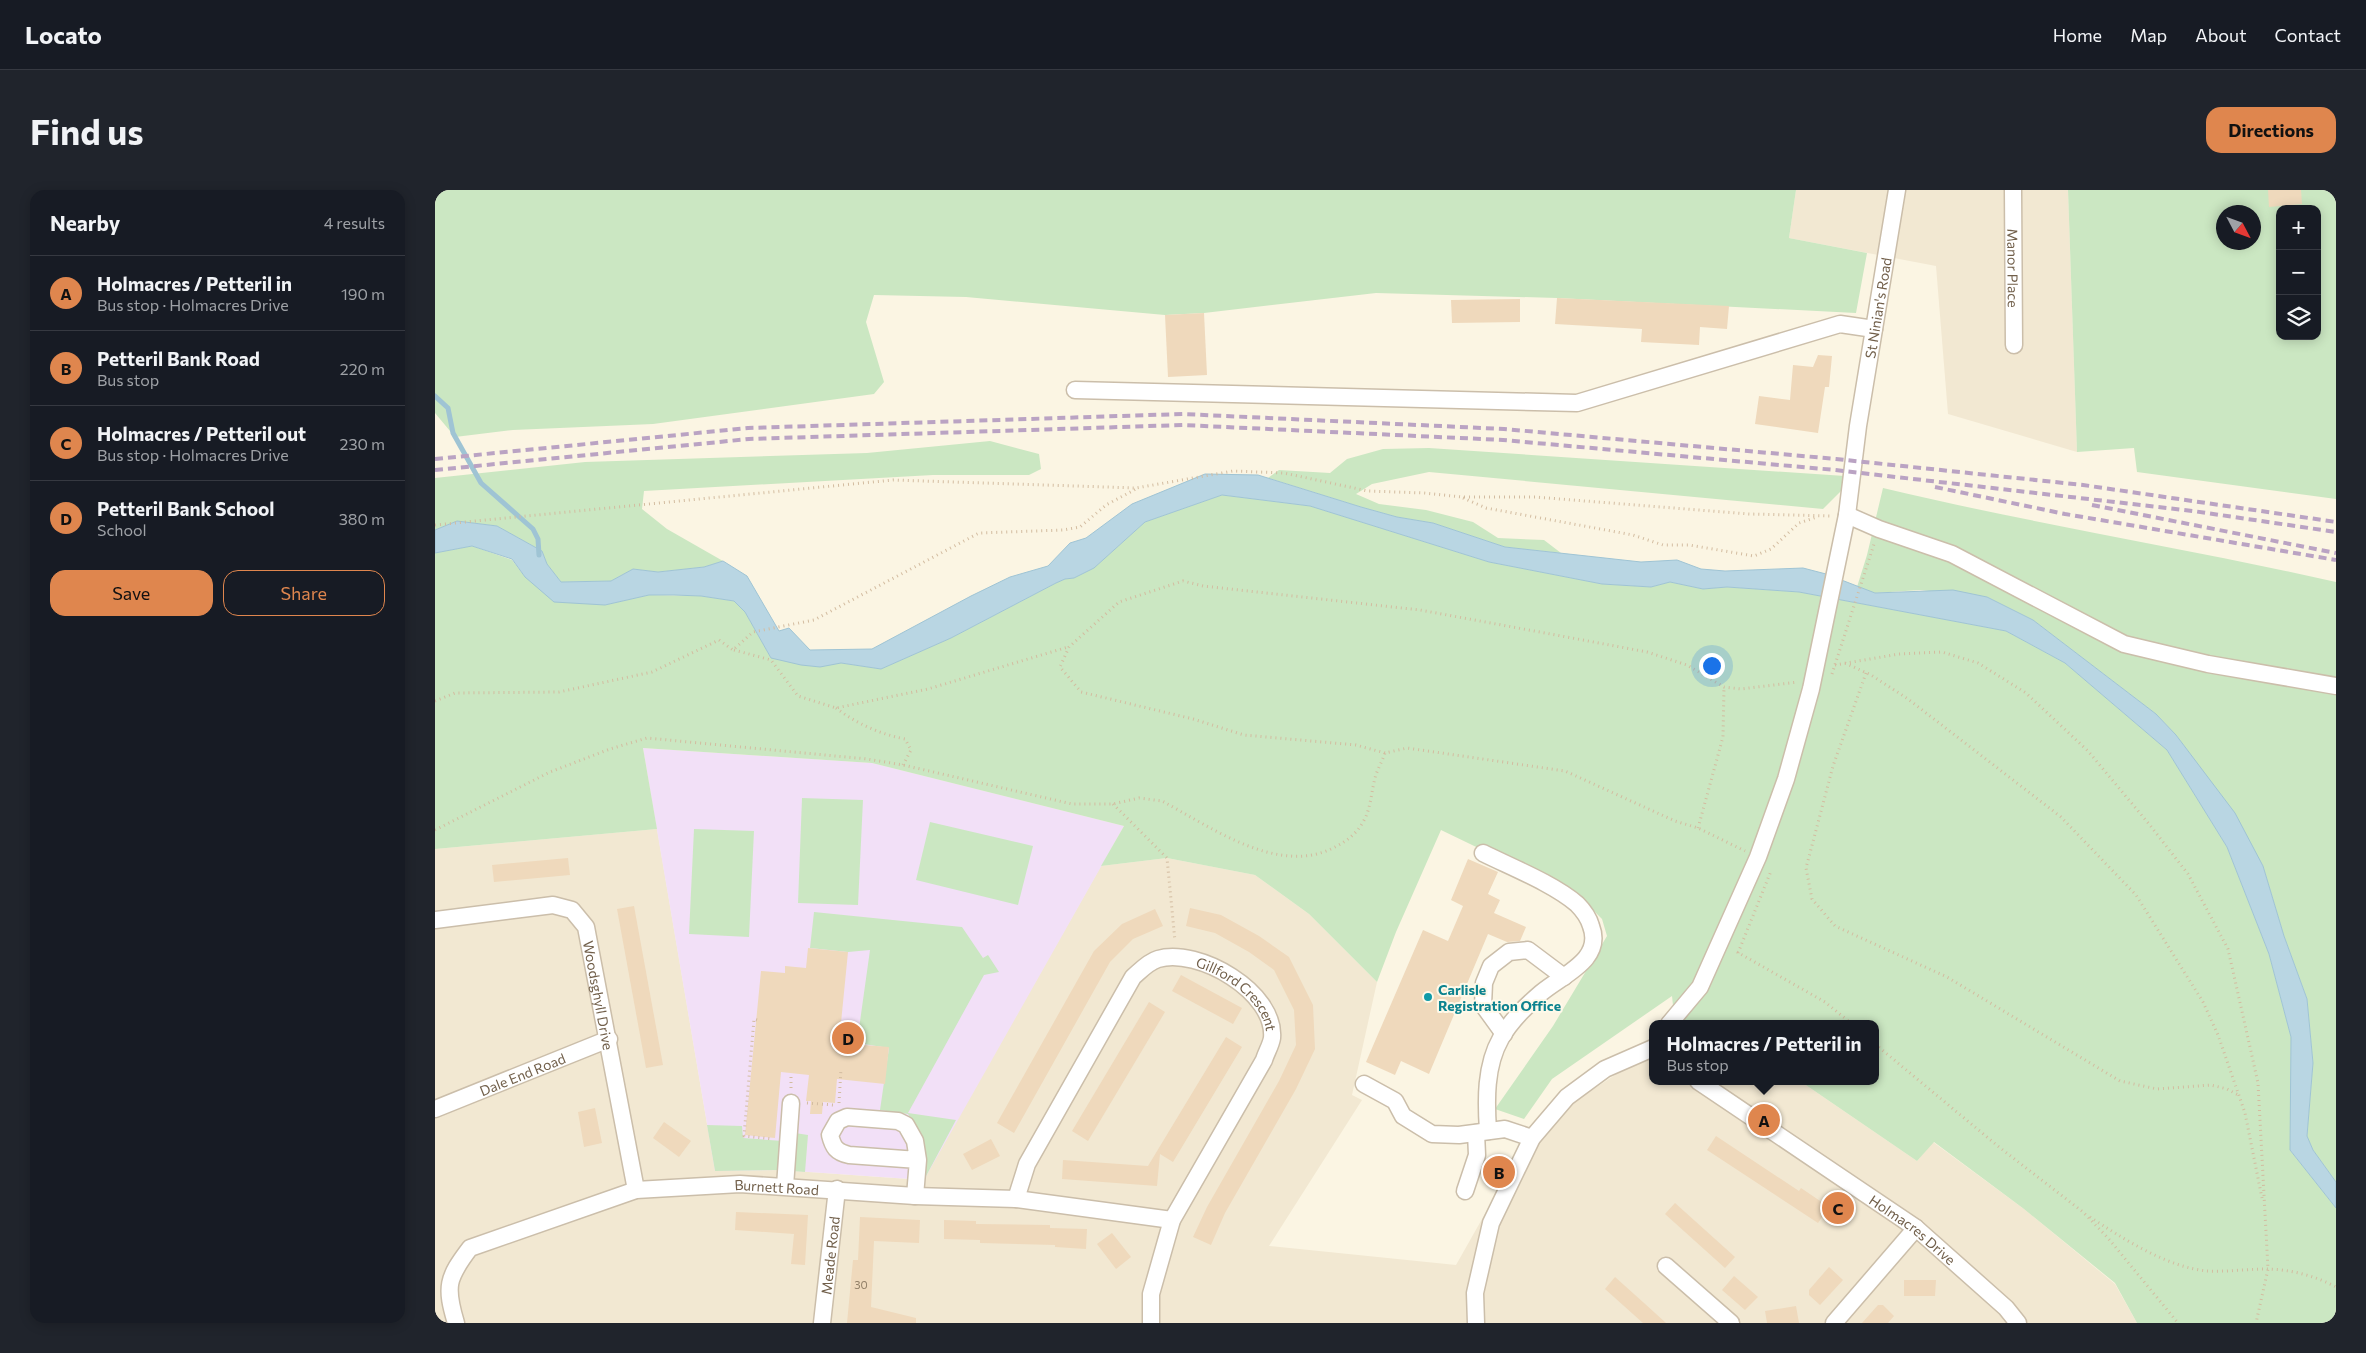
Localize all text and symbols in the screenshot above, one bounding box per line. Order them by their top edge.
text: Locato [25,20,102,49]
text: Home [2053,24,2102,46]
text: Map [2130,24,2167,46]
text: About [2195,24,2247,46]
text: Contact [2275,24,2341,46]
button: Directions [2206,107,2336,153]
text: Find us [30,109,144,152]
north arrow [2216,205,2261,250]
map controls [2276,205,2321,340]
button: + [2276,205,2321,250]
text: Nearby [50,210,120,235]
text: 4 results [324,213,385,232]
street label: Manor Place [2005,228,2022,308]
button: − [2276,250,2321,295]
street label: St Ninian's Road [1861,256,1894,360]
text: Holmacres / Petteril in [97,272,292,295]
text: A [60,284,72,303]
text: 190 m [341,284,385,303]
text: Bus stop · Holmacres Drive [97,295,289,314]
button: layers [2276,295,2321,340]
text: Petteril Bank Road [97,347,260,370]
text: B [61,359,71,378]
text: 220 m [340,359,385,378]
text: Bus stop [97,370,159,389]
text: Holmacres / Petteril out [97,422,306,445]
text: C [61,434,71,453]
text: 230 m [340,434,385,453]
text: Bus stop · Holmacres Drive [97,445,289,464]
text: Petteril Bank School [97,497,275,520]
text: D [60,509,72,528]
text: 380 m [339,509,385,528]
text: School [97,520,147,539]
button: Save [50,570,213,616]
button: Share [223,570,385,616]
your location [1699,653,1725,679]
street label: Woodsghyll Drive [580,939,618,1051]
street label: Gillford Crescent [1194,953,1280,1032]
place label: Carlisle Registration Office [1438,981,1561,1014]
marker: Carlisle Registration Office [1422,991,1434,1003]
pin: D [832,1019,864,1057]
popup [1649,1020,1879,1085]
text: Holmacres / Petteril in [1666,1032,1862,1055]
street label: Dale End Road [477,1049,568,1099]
text: Bus stop [1666,1055,1729,1074]
pin: A [1748,1101,1780,1139]
pin: B [1483,1153,1515,1191]
street label: Burnett Road [734,1175,819,1198]
pin: C [1822,1189,1854,1227]
street label: Holmacres Drive [1866,1191,1959,1268]
street label: Meade Road [817,1215,842,1296]
house number: 30 [854,1278,868,1291]

